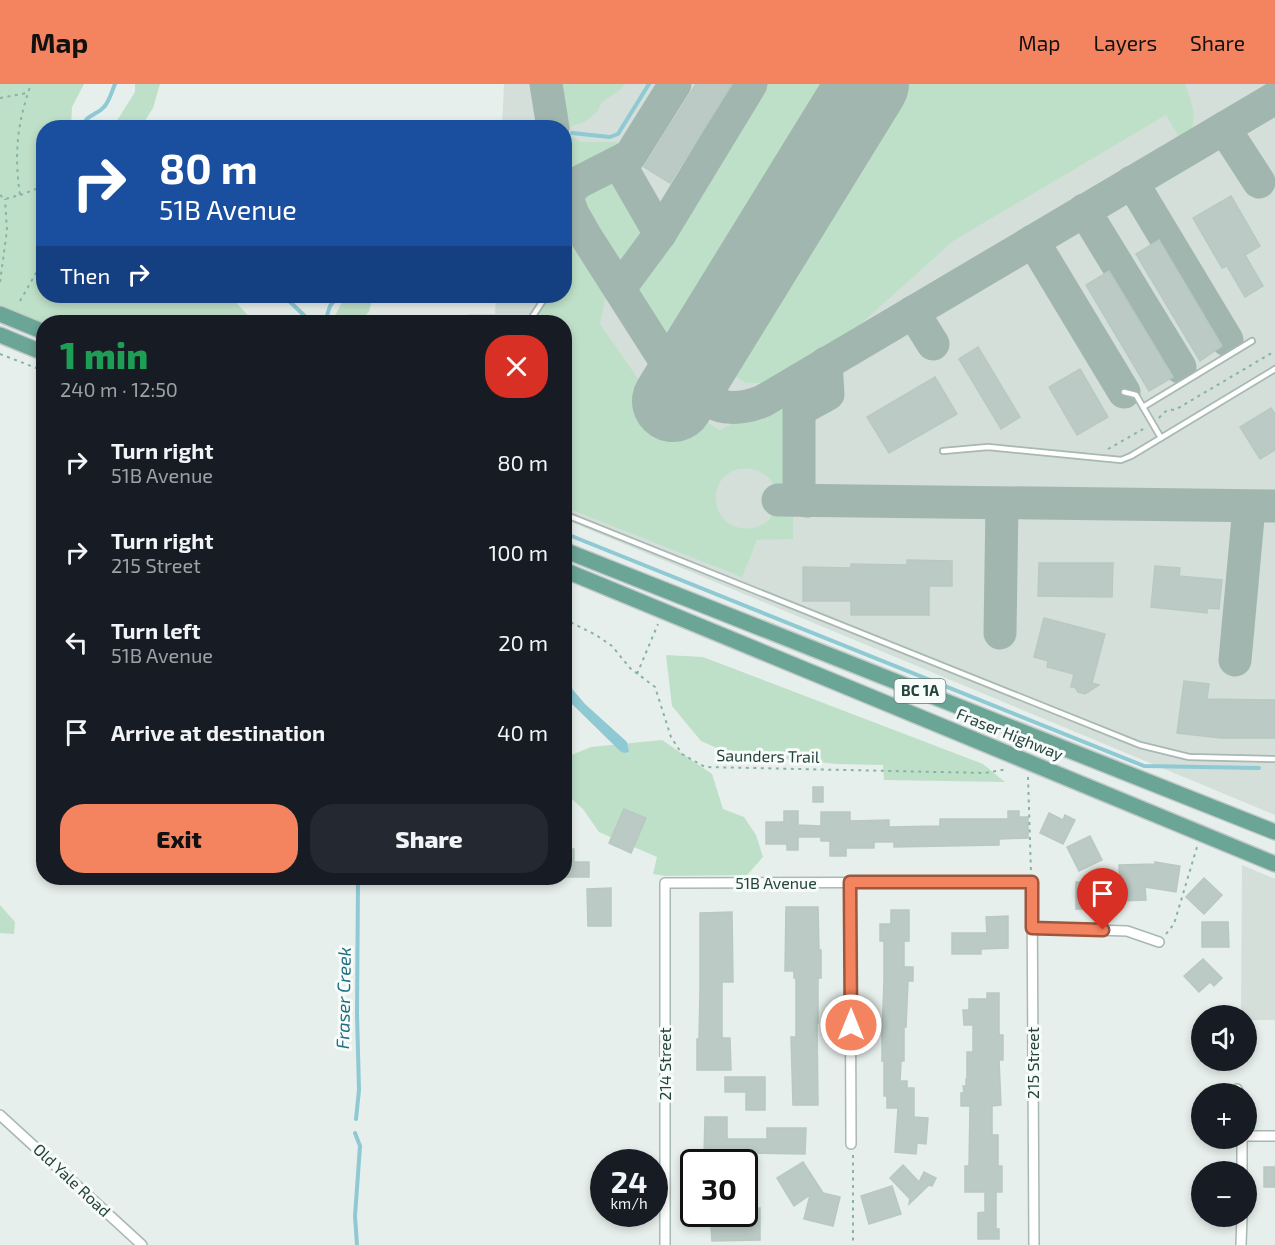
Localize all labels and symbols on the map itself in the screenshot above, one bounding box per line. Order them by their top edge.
road number: BC 1A [894,679,946,703]
street label: Fraser Highway [954,704,1067,764]
street label: Saunders Trail [716,745,820,766]
pin [1077,868,1128,930]
street label: 51B Avenue [735,873,817,892]
water label: Fraser Creek [331,947,355,1049]
position arrow [819,993,883,1057]
street label: 214 Street [655,1027,674,1101]
street label: 215 Street [1023,1027,1042,1099]
street label: Old Yale Road [30,1139,115,1220]
speed limit sign: 30 [680,1149,758,1227]

